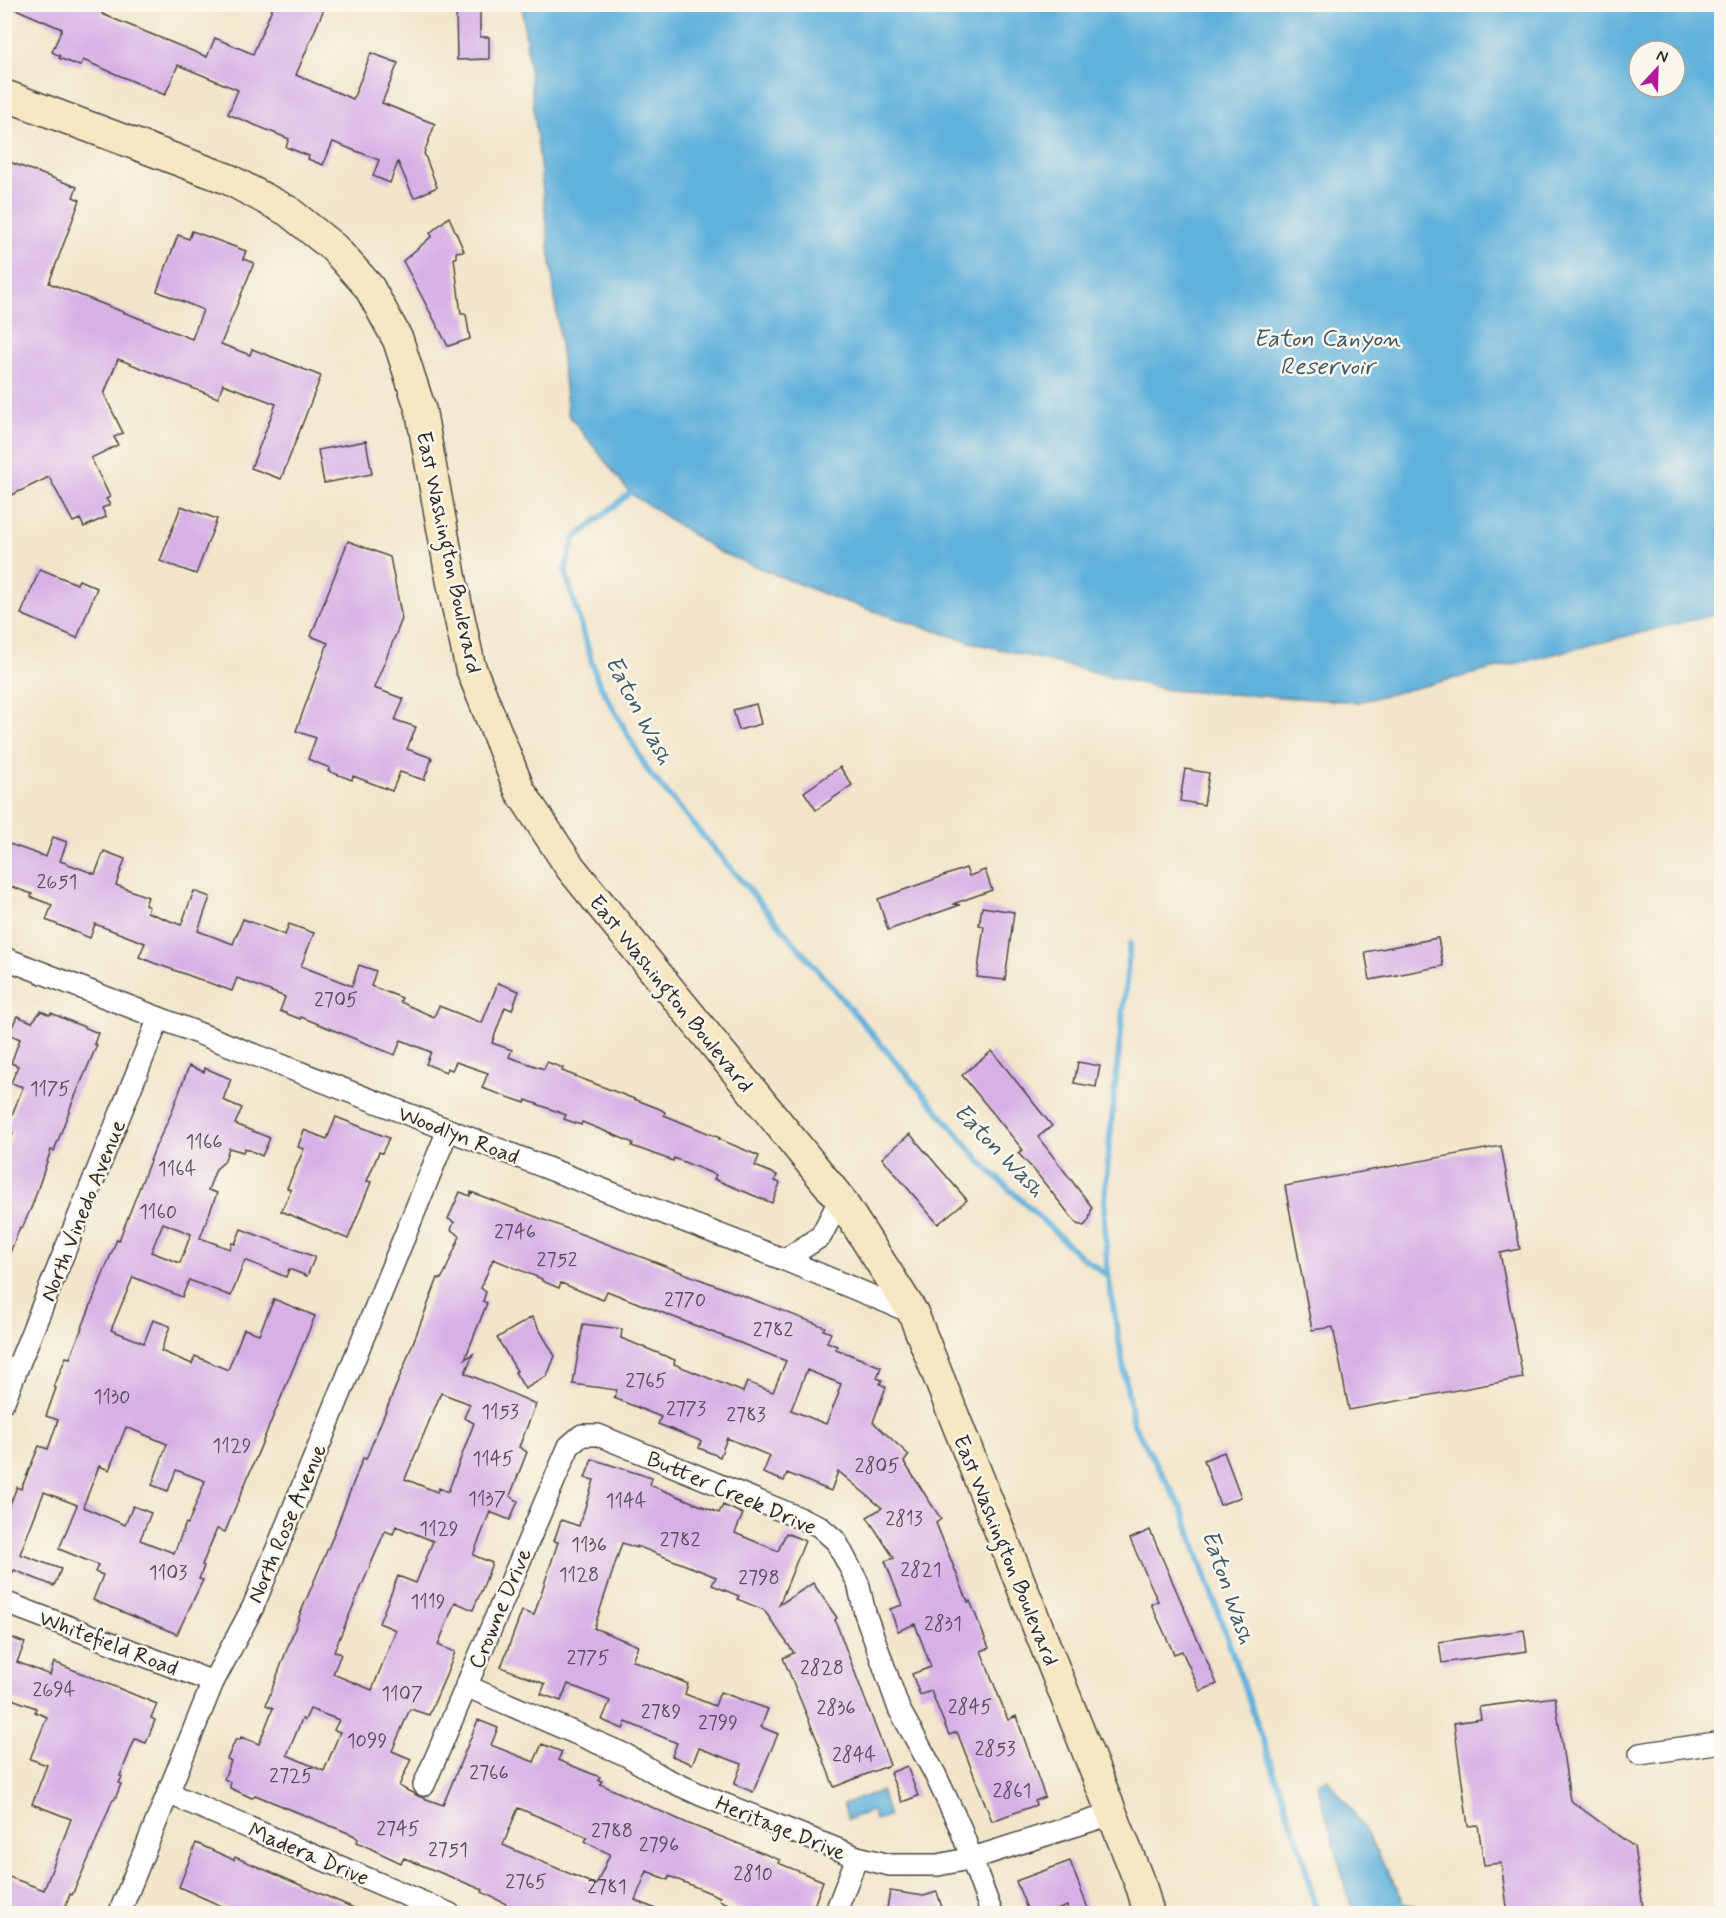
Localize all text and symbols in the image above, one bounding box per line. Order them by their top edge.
north arrow [1627,39,1687,99]
text: N [1653,45,1671,68]
water label: Eaton Canyon Reservoir [1253,324,1401,383]
street label: East Washington Boulevard [406,429,487,677]
water label: Eaton Wash [597,651,680,771]
house number: 2651 [37,869,77,896]
street label: East Washington Boulevard [580,890,759,1101]
house number: 2705 [314,987,358,1014]
house number: 1175 [30,1076,70,1103]
water label: Eaton Wash [946,1097,1052,1205]
street label: Woodlyn Road [394,1100,523,1172]
street label: North Vinedo Avenue [35,1116,133,1306]
house number: 1166 [185,1129,223,1156]
house number: 1164 [158,1156,197,1183]
house number: 1160 [139,1199,177,1226]
house number: 2746 [494,1219,536,1246]
house number: 2752 [537,1247,578,1274]
house number: 2770 [664,1287,706,1314]
house number: 2782 [753,1317,793,1344]
house number: 2765 [625,1368,667,1395]
house number: 1130 [94,1384,130,1411]
house number: 2773 [666,1396,706,1423]
house number: 1153 [481,1399,519,1426]
house number: 2783 [726,1402,766,1429]
street label: East Washington Boulevard [943,1431,1064,1672]
house number: 1129 [212,1433,252,1460]
street label: North Rose Avenue [242,1440,334,1608]
street label: Butter Creek Drive [642,1445,820,1542]
house number: 1145 [472,1446,514,1473]
house number: 2805 [855,1453,899,1480]
house number: 1137 [468,1486,506,1513]
house number: 1144 [606,1488,647,1515]
house number: 2813 [885,1506,923,1533]
house number: 1129 [419,1516,459,1543]
water label: Eaton Wash [1193,1526,1262,1649]
house number: 2782 [660,1527,700,1554]
house number: 1136 [571,1532,607,1559]
street label: Crowne Drive [463,1544,539,1673]
house number: 2821 [900,1557,942,1584]
house number: 1103 [149,1560,187,1587]
house number: 1128 [559,1562,599,1589]
house number: 2798 [738,1565,780,1592]
house number: 1119 [410,1589,446,1616]
street label: Whitefield Road [35,1604,182,1683]
house number: 2831 [924,1611,962,1638]
house number: 2775 [566,1645,610,1672]
house number: 2828 [800,1655,844,1682]
house number: 2694 [32,1677,76,1704]
house number: 1107 [381,1681,423,1708]
house number: 2845 [948,1694,992,1721]
house number: 2836 [816,1695,856,1722]
house number: 2789 [641,1699,681,1726]
house number: 2799 [698,1710,738,1737]
house number: 1099 [347,1728,388,1755]
house number: 2853 [975,1736,1015,1763]
house number: 2844 [832,1742,876,1769]
house number: 2766 [469,1760,509,1787]
house number: 2725 [269,1763,313,1790]
house number: 2861 [992,1778,1032,1805]
street label: Heritage Drive [711,1790,850,1869]
house number: 2745 [376,1816,420,1843]
street label: Madera Drive [243,1817,373,1893]
house number: 2788 [591,1818,633,1845]
house number: 2796 [639,1832,679,1859]
house number: 2751 [428,1837,468,1864]
house number: 2810 [733,1861,773,1888]
house number: 2765 [505,1869,547,1896]
house number: 2781 [587,1874,627,1901]

